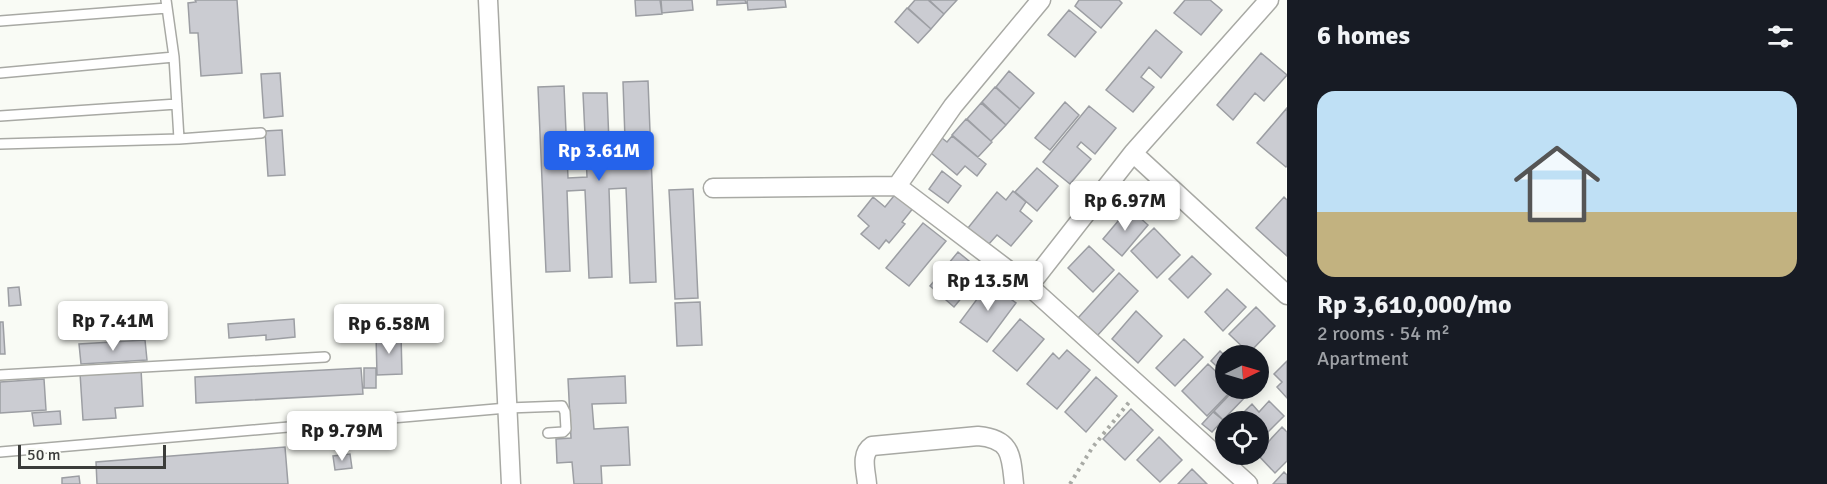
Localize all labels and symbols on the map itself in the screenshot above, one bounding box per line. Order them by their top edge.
pin: Rp 3.61M [537,131,661,182]
pin: Rp 6.97M [1063,181,1187,232]
pin: Rp 13.5M [926,261,1050,312]
pin: Rp 7.41M [51,301,175,352]
pin: Rp 6.58M [327,304,451,355]
north arrow [1215,345,1269,399]
pin: Rp 9.79M [280,411,404,462]
scale bar [18,442,166,470]

